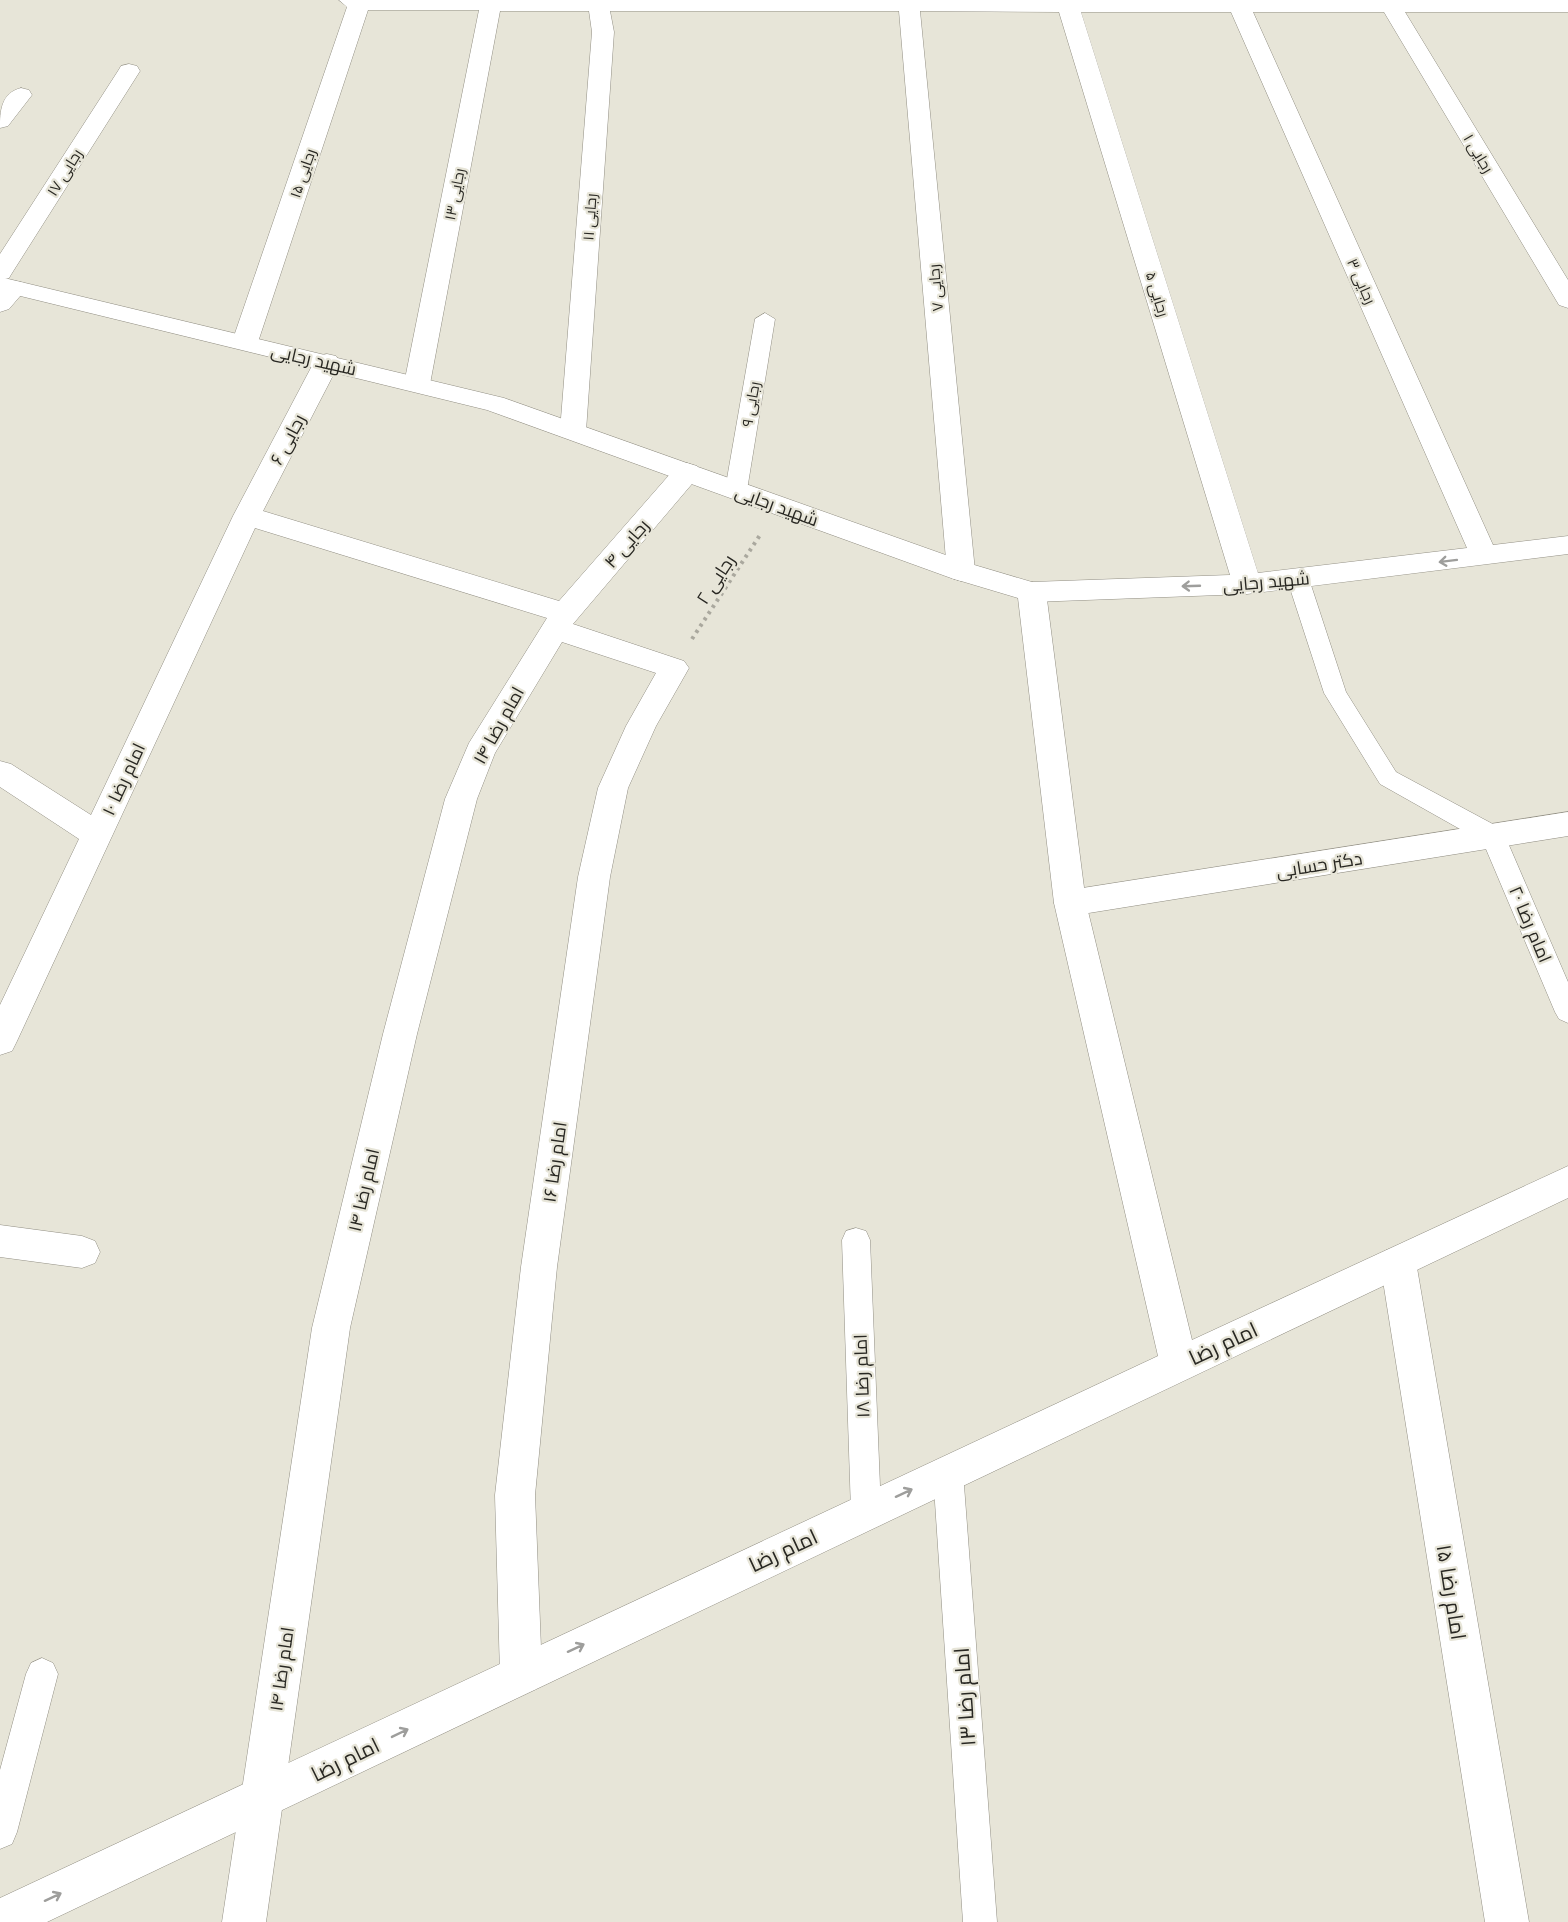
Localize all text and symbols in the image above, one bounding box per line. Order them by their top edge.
street label: رجایی ۱ [1459,130,1499,177]
street label: رجایی ۱۷ [42,145,87,200]
street label: رجایی ۱۵ [284,146,321,201]
street label: رجایی ۱۳ [439,166,470,222]
street label: رجایی ۱۱ [577,193,602,241]
street label: رجایی ۳ [1342,255,1381,307]
street label: رجایی ۷ [923,264,948,312]
street label: رجایی ۵ [1141,269,1174,319]
street label: شهید رجایی [269,338,359,380]
street label: رجایی ۹ [736,380,765,428]
street label: رجایی ۶ [264,410,310,468]
street label: شهید رجایی [732,479,822,531]
street label: رجایی ۴ [598,513,654,573]
street label: رجایی ۲ [690,549,740,609]
one-way arrow [1438,556,1458,567]
street label: شهید رجایی [1222,565,1310,597]
one-way arrow [1181,580,1201,592]
street label: امام رضا ۱۴ [467,682,530,768]
street label: امام رضا ۱۰ [96,739,151,819]
street label: دکتر حسابی [1274,845,1364,883]
street label: امام رضا ۲۰ [1503,882,1558,966]
street label: امام رضا ۱۶ [536,1120,573,1204]
street label: امام رضا ۱۴ [342,1146,385,1234]
street label: امام رضا [1184,1315,1262,1372]
street label: امام رضا ۱۸ [848,1334,875,1418]
one-way arrow [895,1486,913,1498]
street label: امام رضا [744,1522,822,1579]
street label: امام رضا ۱۵ [1430,1542,1473,1642]
street label: امام رضا ۱۴ [263,1625,300,1713]
one-way arrow [566,1641,584,1653]
street label: امام رضا ۱۳ [947,1647,982,1747]
one-way arrow [391,1726,409,1738]
street label: امام رضا [306,1730,384,1788]
one-way arrow [44,1890,62,1902]

